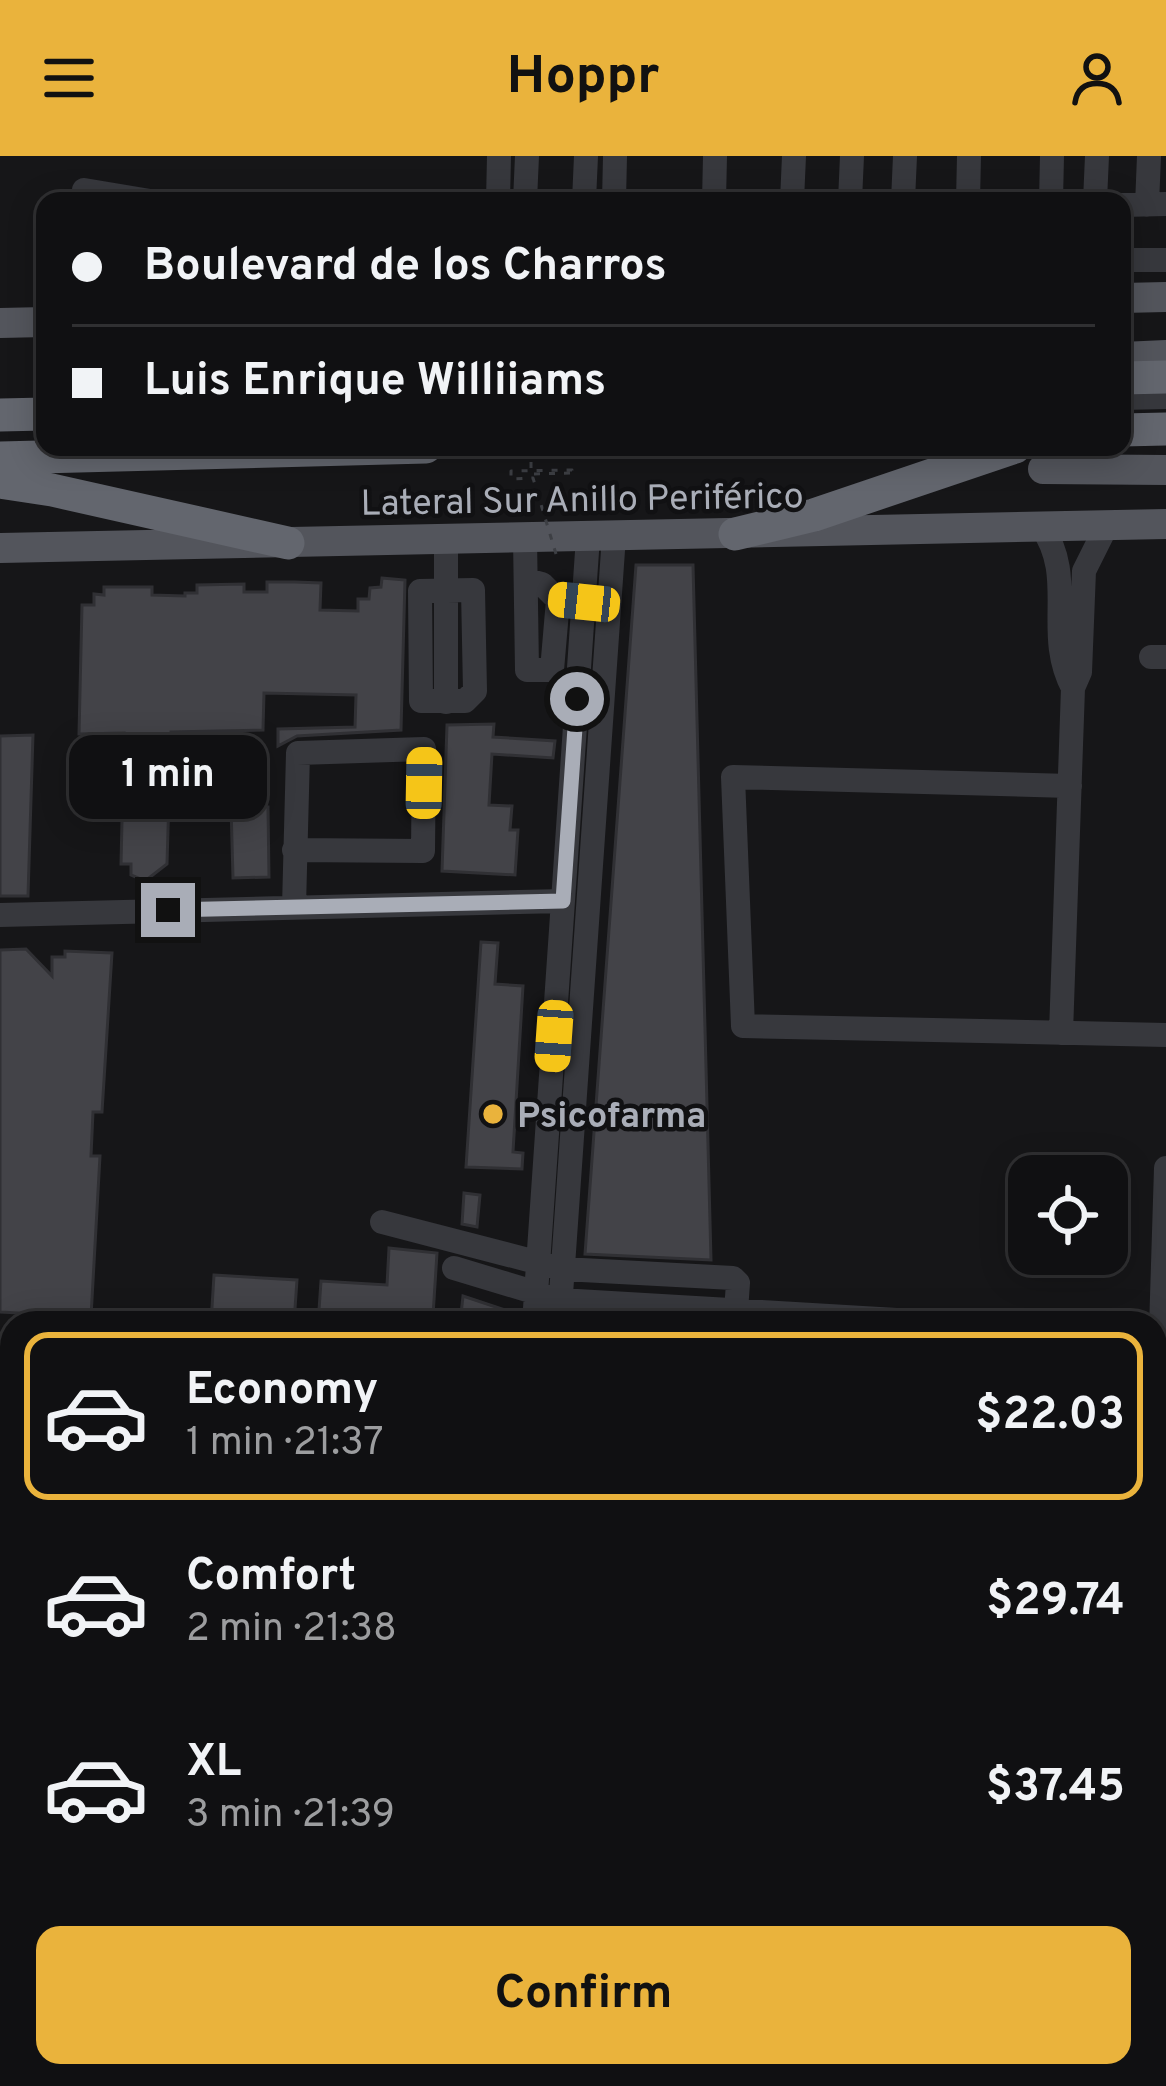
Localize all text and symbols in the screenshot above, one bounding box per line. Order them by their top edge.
text: Hoppr [507,44,659,113]
icon: menu [36,45,102,111]
icon: person [1064,45,1130,111]
text: Boulevard de los Charros [144,239,667,296]
text: Luis Enrique Williiams [144,354,606,411]
street label: Lateral Sur Anillo Periférico [360,475,804,529]
car [546,580,622,624]
route start [550,672,604,726]
callout: 1 min [69,736,267,820]
car [405,747,443,819]
text: 1 min [121,752,215,801]
route end [141,883,195,937]
car [534,999,574,1073]
place label: Psicofarma [517,1095,706,1141]
marker: Psicofarma [480,1101,506,1127]
map controls [1008,1155,1128,1275]
button: locate [1008,1155,1128,1275]
icon: car [42,1362,150,1470]
text: Economy [186,1363,378,1420]
text: $22.03 [975,1388,1125,1445]
text: 1 min · 21:37 [186,1420,384,1469]
icon: car [42,1548,150,1656]
text: Comfort [186,1549,356,1606]
text: $29.74 [986,1574,1125,1631]
text: 2 min · 21:38 [186,1606,397,1655]
icon: car [42,1734,150,1842]
text: XL [186,1735,241,1792]
text: $37.45 [986,1760,1125,1817]
text: 3 min · 21:39 [186,1792,395,1841]
button: Confirm [36,1926,1131,2064]

